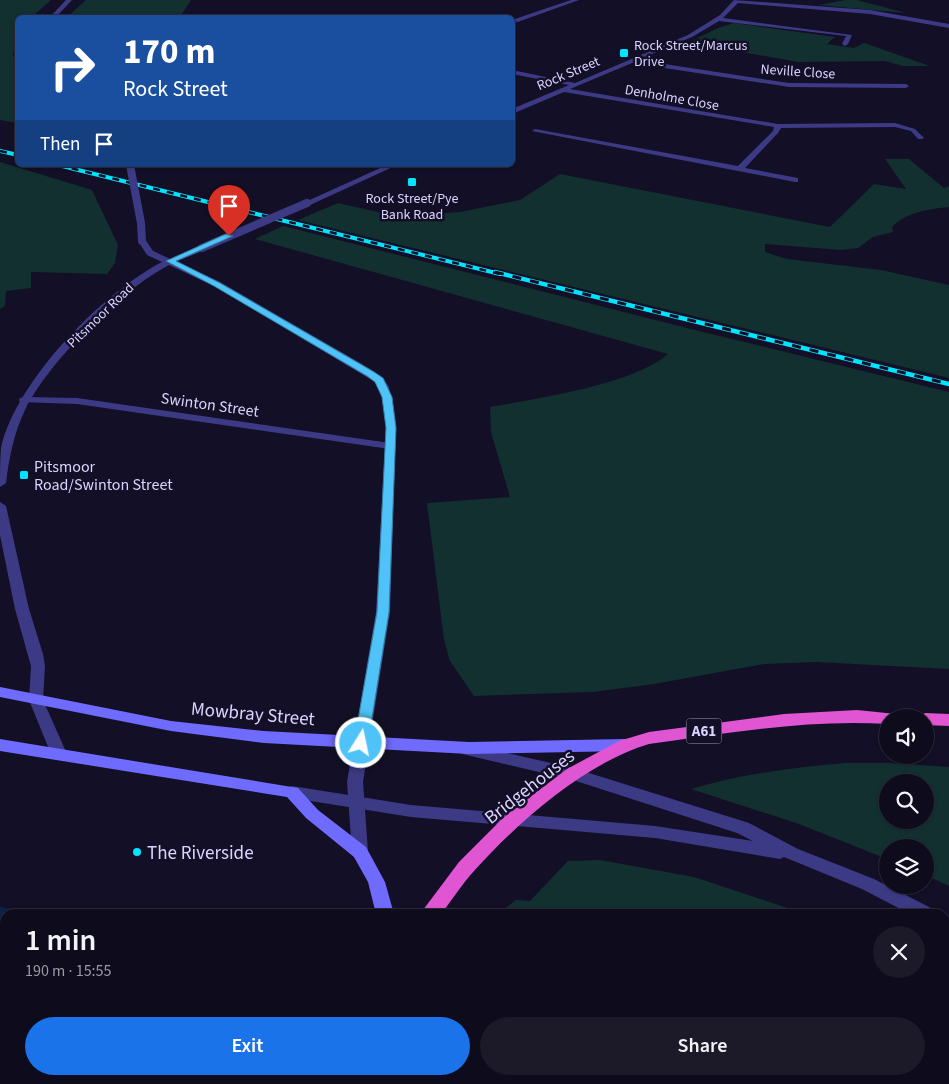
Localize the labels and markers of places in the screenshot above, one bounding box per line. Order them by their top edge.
place label: Rock Street/Marcus Drive [634,36,748,72]
marker: Rock Street/Marcus Drive [618,47,630,59]
marker: Rock Street/Pye Bank Road [406,176,418,188]
pin [208,185,250,236]
place label: Rock Street/Pye Bank Road [366,189,459,225]
place label: Pitsmoor Road/Swinton Street [34,456,173,496]
marker: Pitsmoor Road/Swinton Street [18,469,30,481]
place label: The Riverside [147,840,254,867]
marker: The Riverside [131,846,143,858]

